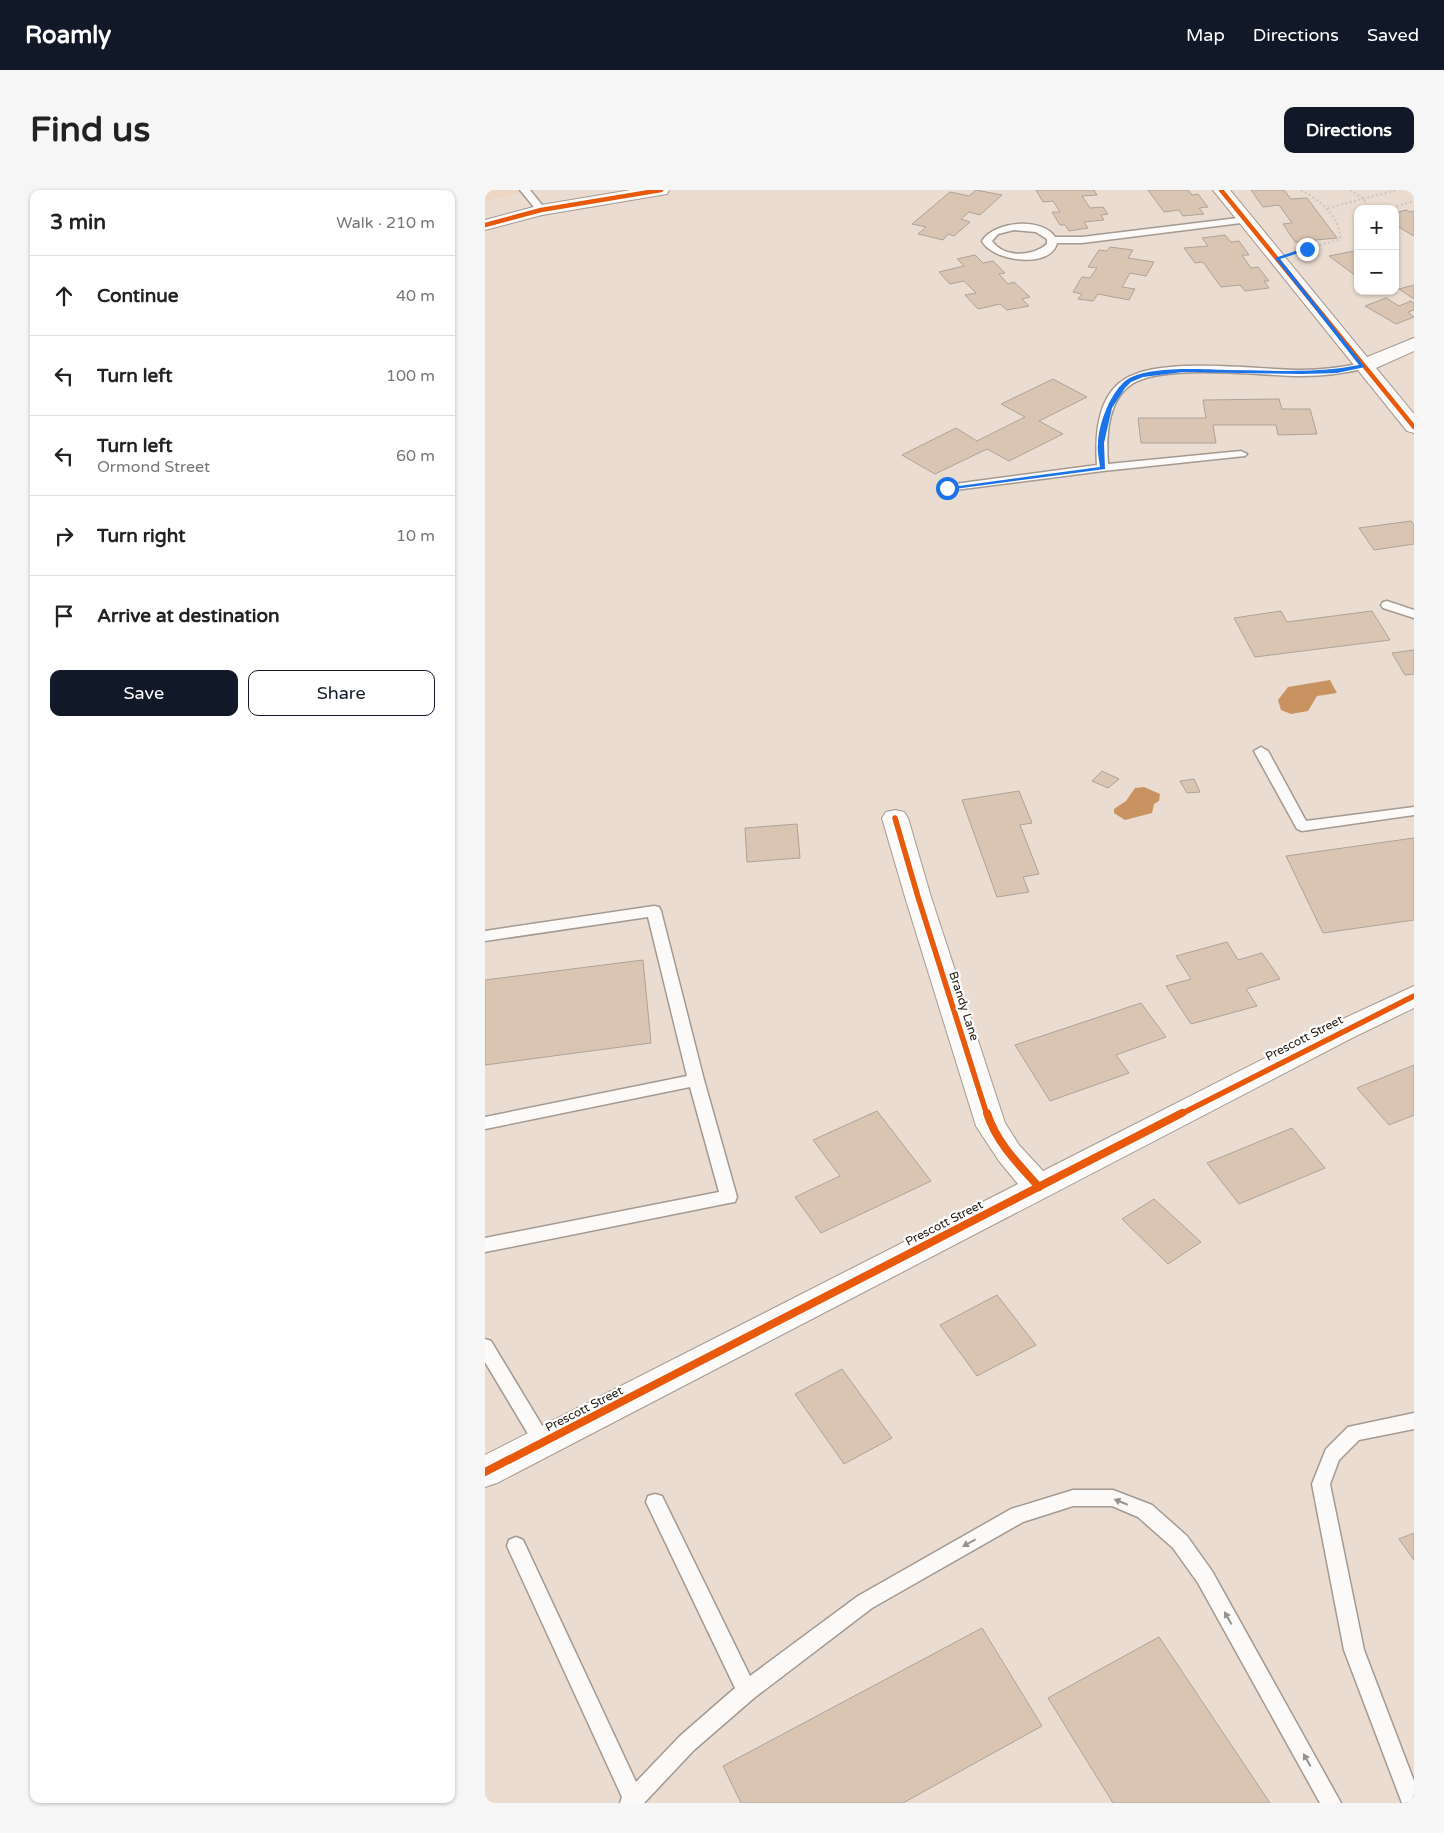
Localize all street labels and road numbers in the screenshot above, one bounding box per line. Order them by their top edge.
street label: Brandy Lane [946,970,982,1042]
street label: Prescott Street [1263,1012,1345,1064]
street label: Prescott Street [903,1197,985,1249]
street label: Prescott Street [543,1383,625,1435]

